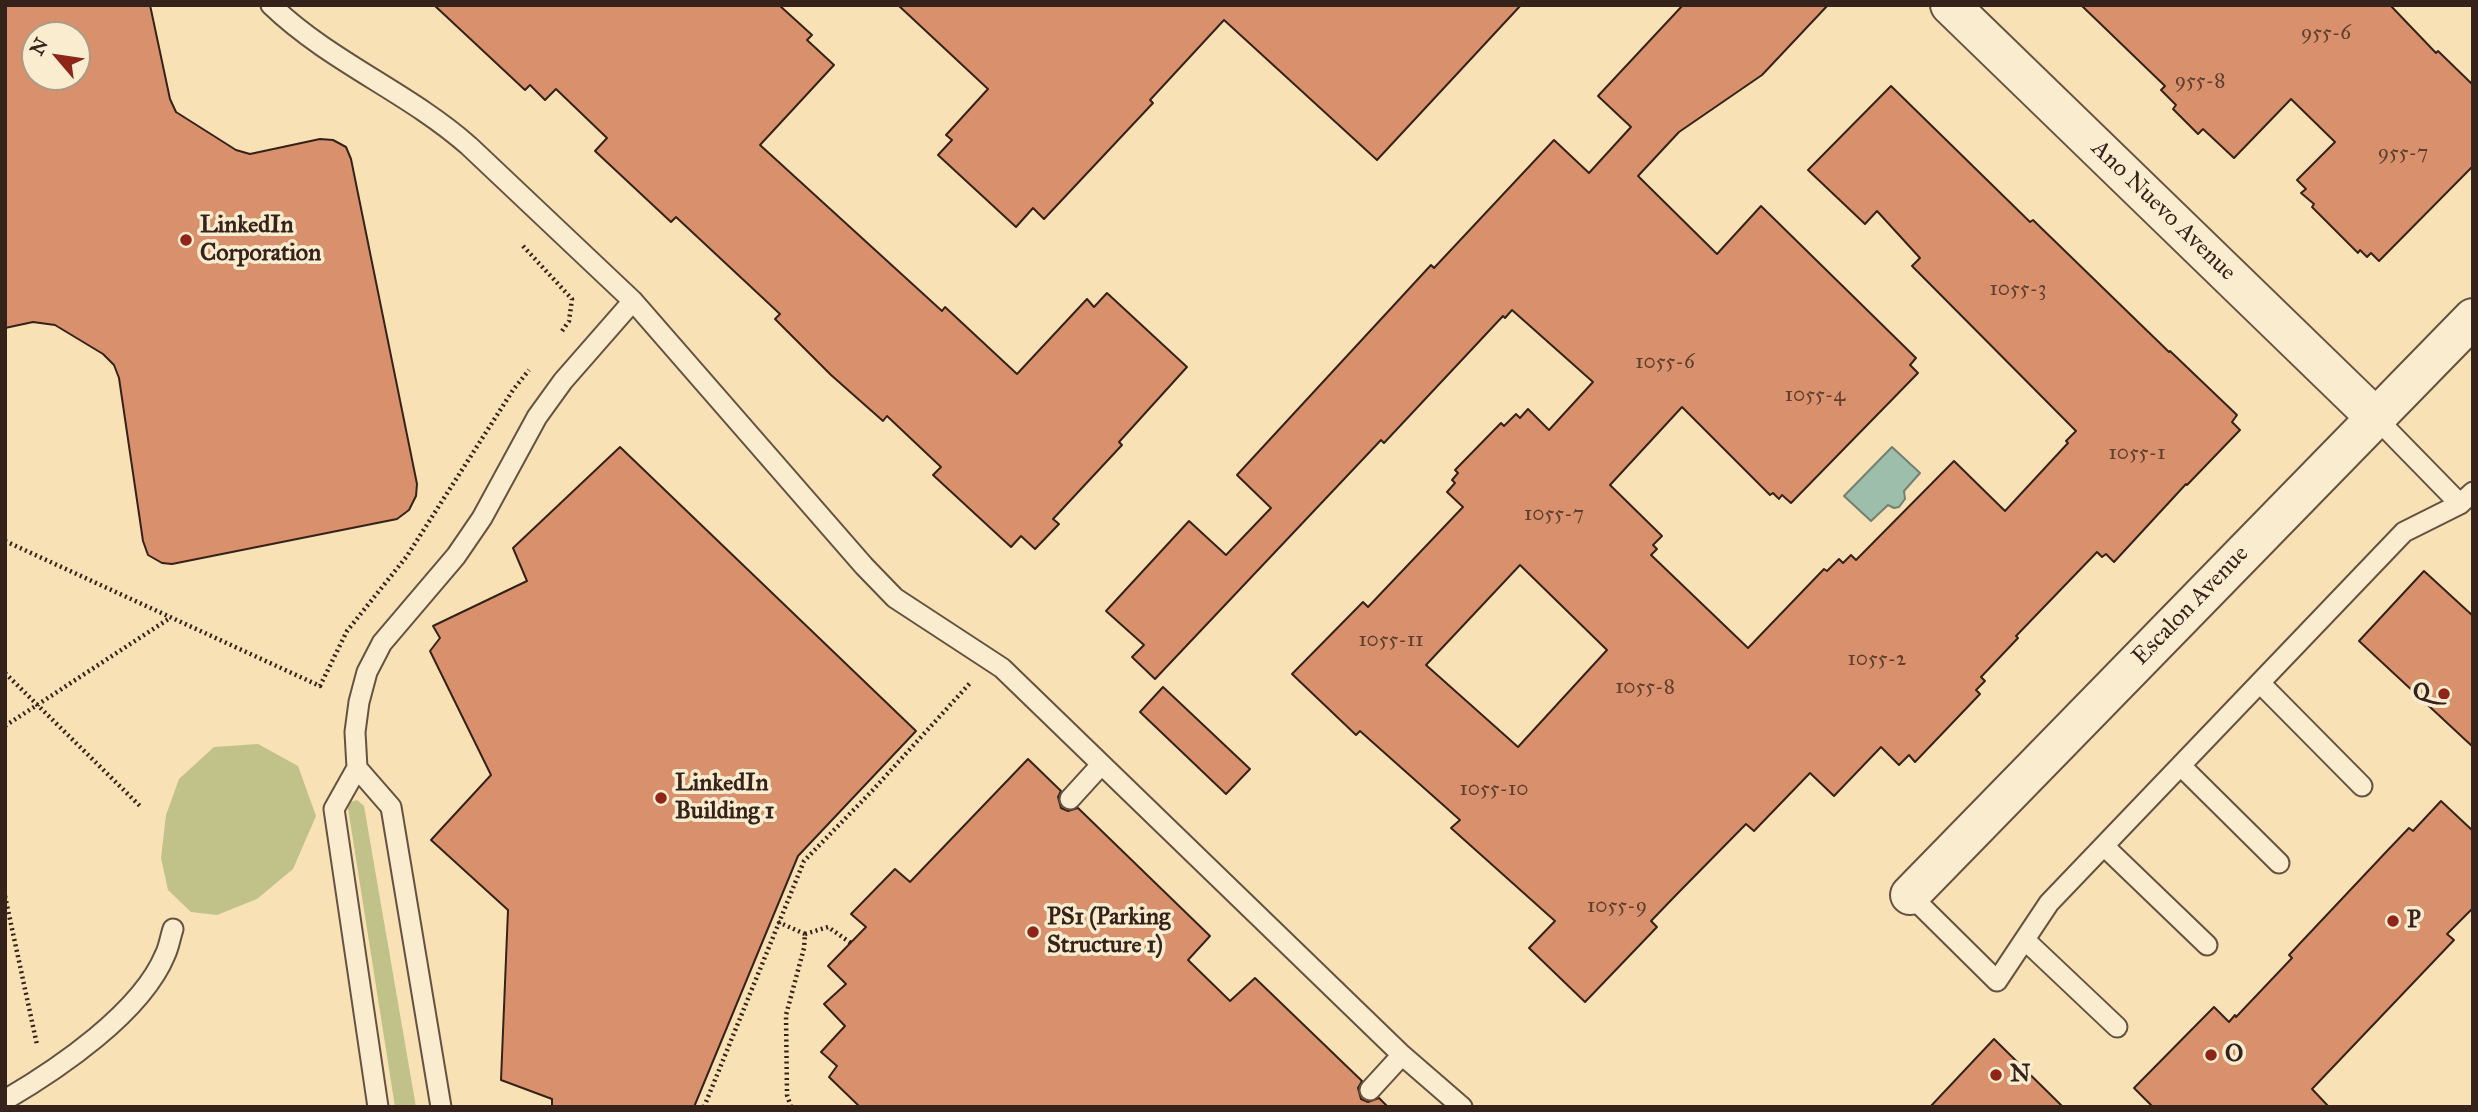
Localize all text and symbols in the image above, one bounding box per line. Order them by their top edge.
north arrow [21,21,91,91]
house number: 955-6 [2301,21,2351,47]
text: N [25,34,53,59]
house number: 955-8 [2175,69,2225,95]
street label: Ano Nuevo Avenue [2085,135,2241,287]
house number: 955-7 [2378,141,2428,167]
place label: LinkedIn Corporation [200,212,321,268]
marker: LinkedIn Corporation [178,232,194,248]
house number: 1055-3 [1990,277,2046,303]
house number: 1055-6 [1635,350,1695,376]
house number: 1055-4 [1785,383,1845,409]
house number: 1055-1 [2109,441,2165,467]
house number: 1055-7 [1524,502,1584,528]
street label: Escalon Avenue [2127,540,2255,672]
house number: 1055-11 [1358,628,1424,654]
house number: 1055-2 [1848,647,1906,673]
house number: 1055-8 [1615,675,1675,701]
place label: Q [2413,680,2430,708]
marker: Q [2436,686,2452,702]
place label: LinkedIn Building 1 [675,770,774,826]
house number: 1055-10 [1460,777,1528,803]
marker: LinkedIn Building 1 [653,790,669,806]
house number: 1055-9 [1587,894,1647,920]
place label: PS1 (Parking Structure 1) [1047,904,1170,960]
place label: P [2407,907,2421,935]
marker: P [2385,913,2401,929]
marker: PS1 (Parking Structure 1) [1025,924,1041,940]
place label: O [2225,1041,2243,1069]
marker: O [2203,1047,2219,1063]
place label: N [2010,1061,2030,1089]
marker: N [1988,1067,2004,1083]

